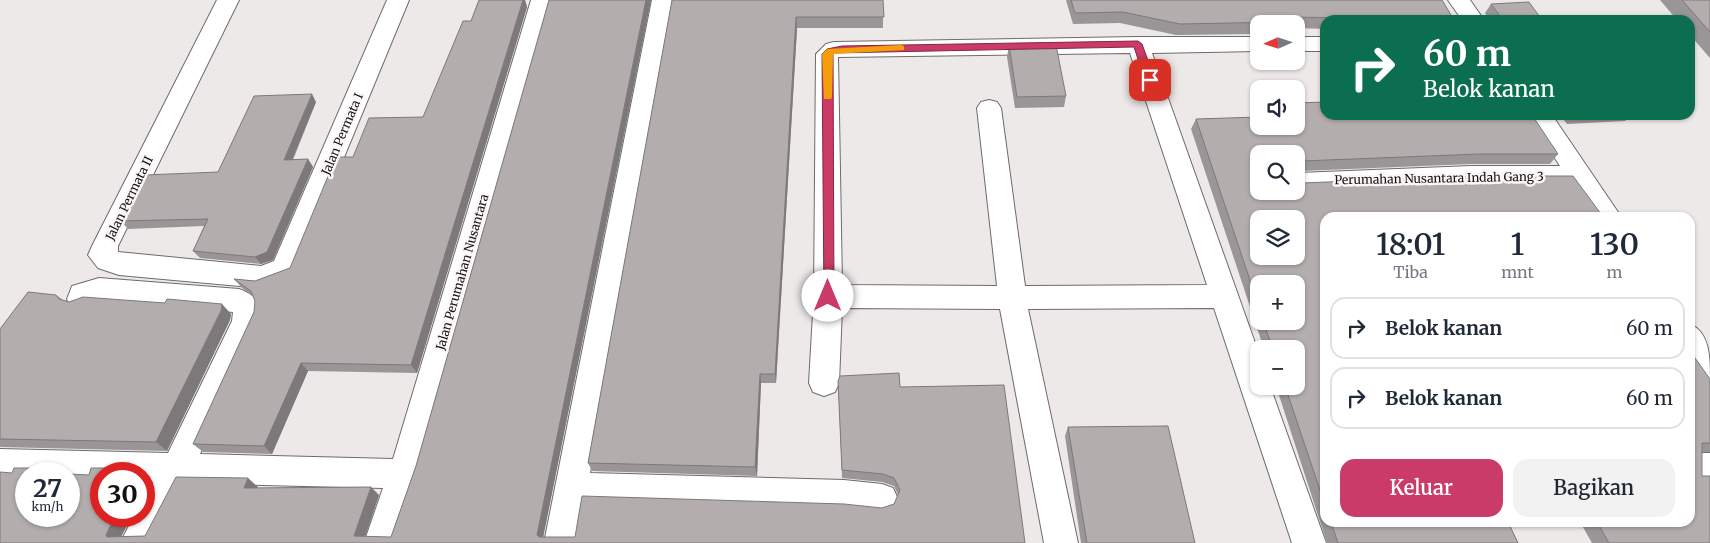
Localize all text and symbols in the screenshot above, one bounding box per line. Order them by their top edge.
north arrow [1250,15,1305,70]
map controls [1250,15,1305,395]
text: 60 m [1423,32,1511,76]
icon: right [1340,35,1405,100]
pin [1129,59,1171,101]
icon: arrive [1136,66,1164,94]
text: Belok kanan [1423,75,1555,103]
button: sound [1250,80,1305,135]
street label: Jalan Permata I [318,91,366,178]
button: search [1250,145,1305,200]
street label: Jalan Permata II [102,153,156,244]
street label: Perumahan Nusantara Indah Gang 3 [1334,169,1544,187]
street label: Jalan Perumahan Nusantara [432,192,492,353]
button: layers [1250,210,1305,265]
text: 18:01 [1376,225,1445,263]
text: 1 [1511,225,1524,263]
text: 130 [1590,225,1639,263]
text: Tiba [1393,262,1428,282]
text: mnt [1501,262,1534,282]
text: m [1606,262,1622,282]
position arrow [801,269,853,321]
button: + [1250,275,1305,330]
icon: right [1342,314,1370,342]
text: Belok kanan [1385,316,1502,340]
text: 60 m [1626,316,1673,340]
button: − [1250,340,1305,395]
icon: right [1342,384,1370,412]
text: Belok kanan [1385,386,1502,410]
text: 60 m [1626,386,1673,410]
button: Keluar [1340,459,1503,517]
button: Bagikan [1513,459,1675,517]
speed limit sign: 30 [90,462,155,527]
text: 27 [33,472,62,504]
text: km/h [32,499,63,514]

